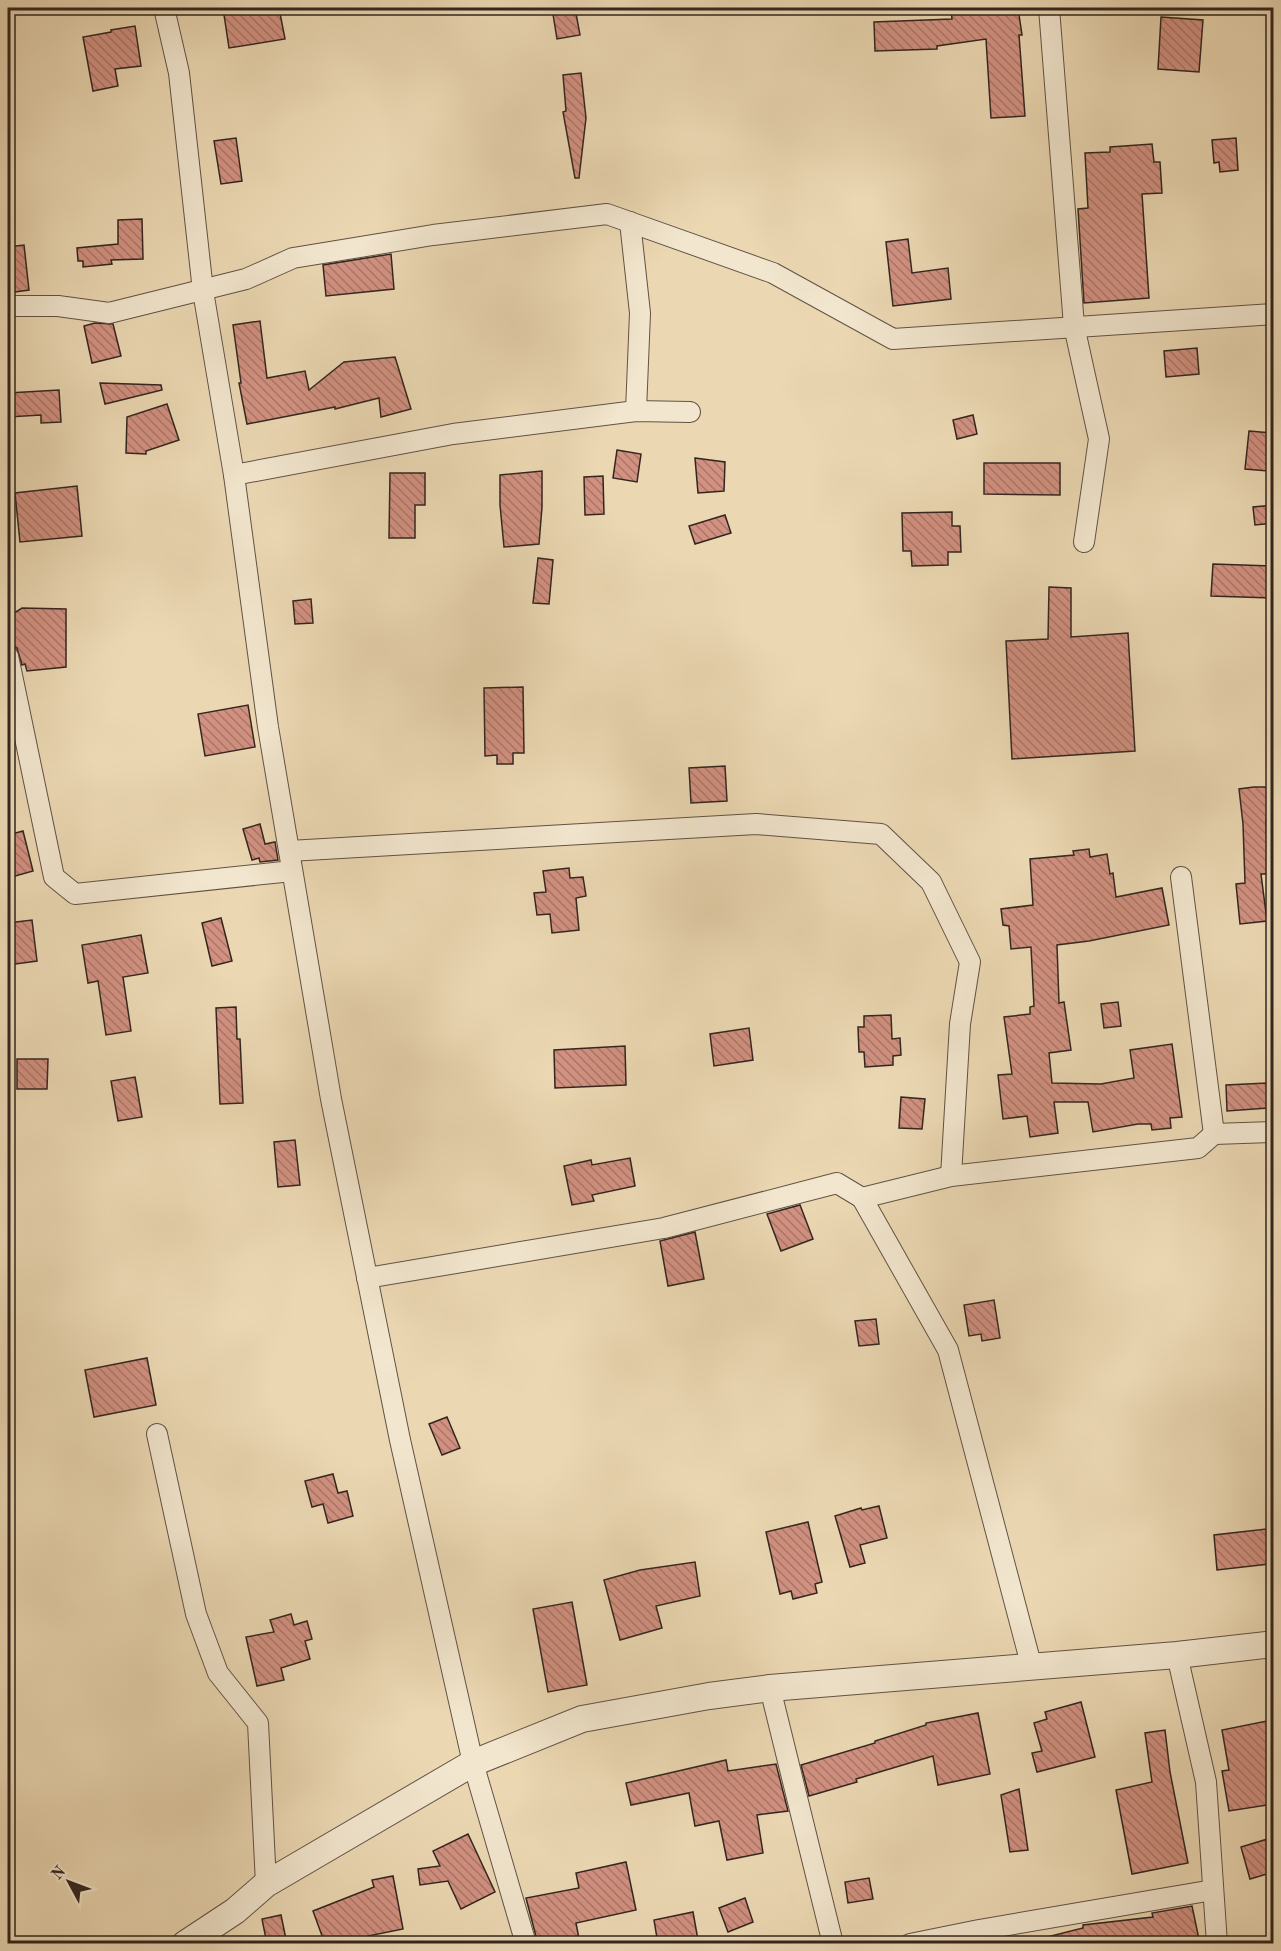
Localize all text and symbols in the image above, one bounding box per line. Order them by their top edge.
north arrow [39,1852,99,1912]
text: N [49,1863,70,1883]

